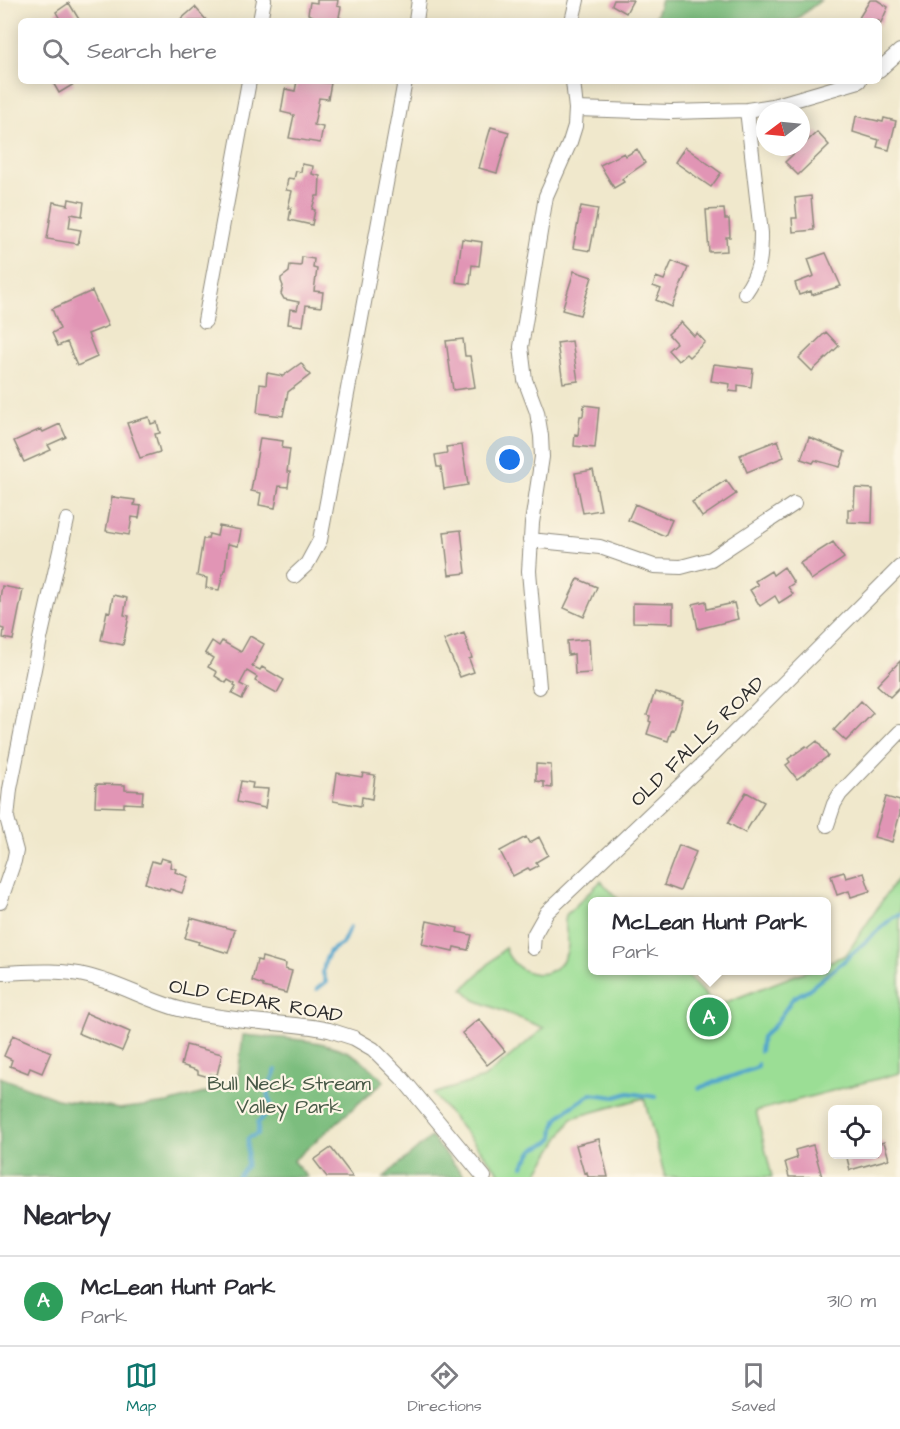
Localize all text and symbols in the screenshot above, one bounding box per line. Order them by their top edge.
search box [18,18,882,84]
icon: search [39,35,72,68]
text: Search here [87,36,217,67]
north arrow [756,102,810,156]
your location [495,445,524,474]
street label: OLD FALLS ROAD [624,670,771,813]
popup [588,897,831,975]
text: McLean Hunt Park [612,907,807,938]
text: Park [612,938,659,966]
street label: OLD CEDAR ROAD [167,972,345,1030]
pin: A [690,994,728,1040]
park label: Bull Neck Stream Valley Park [207,1070,371,1122]
map controls [828,1105,882,1159]
button: locate [828,1105,882,1159]
text: Nearby [24,1198,111,1234]
text: McLean Hunt Park [81,1272,275,1303]
text: A [37,1287,50,1315]
text: 310 m [827,1287,876,1315]
text: Park [81,1303,127,1331]
tab: Map [125,1359,158,1417]
tab: Directions [408,1359,482,1417]
tab: Saved [732,1359,775,1417]

